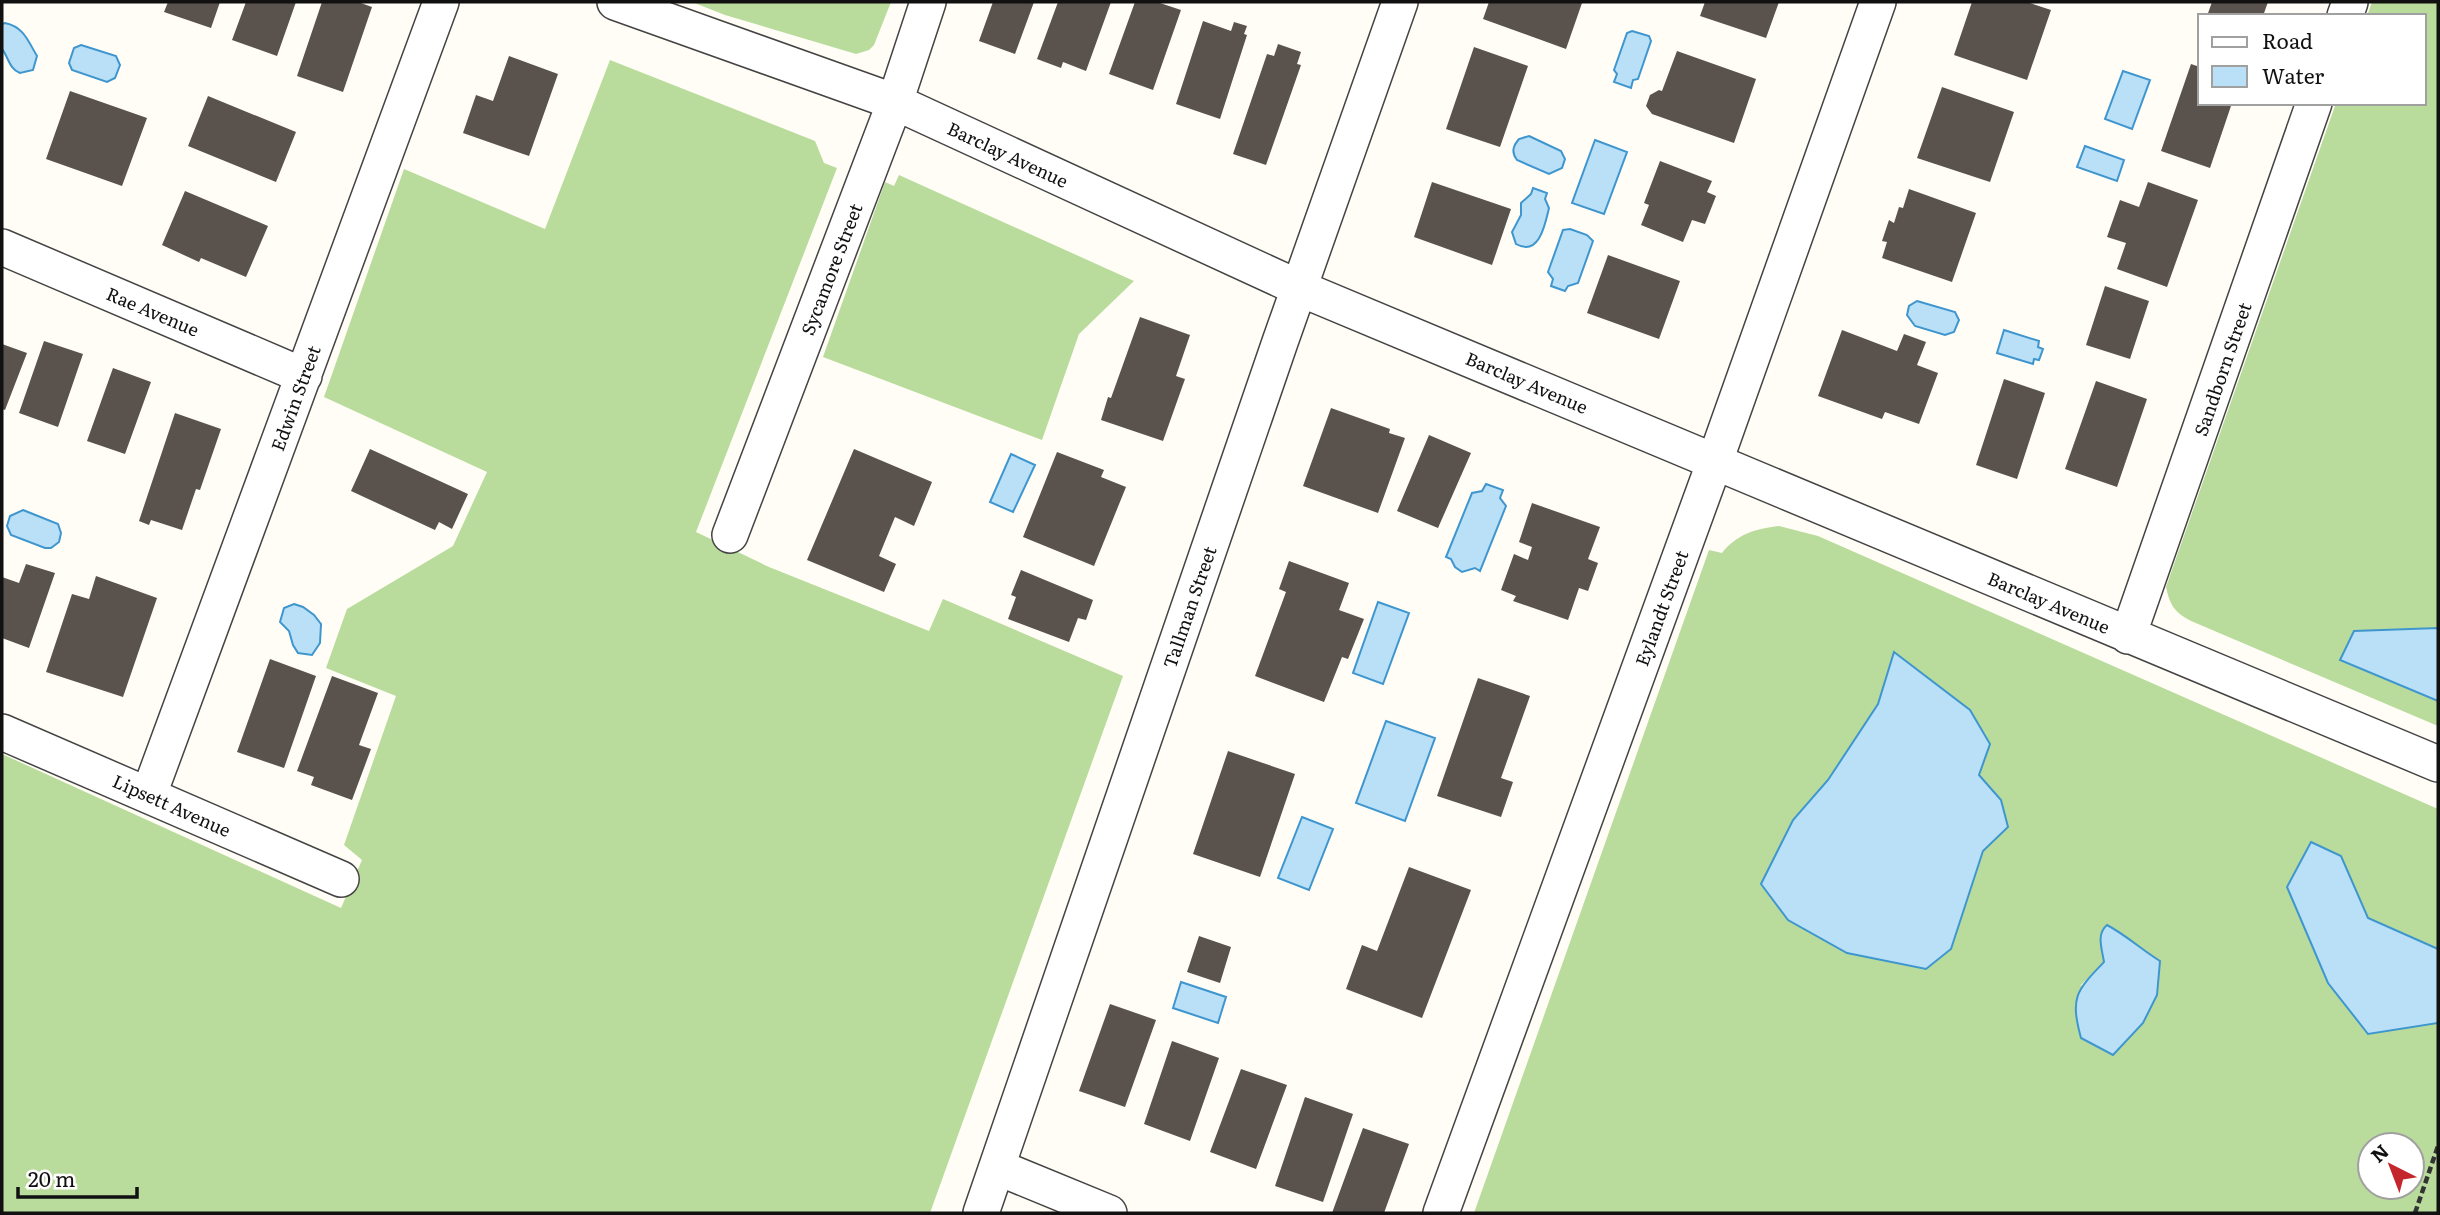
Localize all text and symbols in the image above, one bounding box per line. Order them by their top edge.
legend [2198,14,2426,105]
text: Road [2262,24,2313,55]
text: Water [2262,59,2324,90]
street label: Barclay Avenue [943,114,1073,194]
street label: Sycamore Street [793,198,869,339]
street label: Rae Avenue [102,279,204,343]
street label: Sandborn Street [2186,298,2258,439]
street label: Edwin Street [263,341,327,455]
street label: Barclay Avenue [1462,344,1592,420]
street label: Tallman Street [1155,542,1223,672]
street label: Eylandt Street [1628,546,1695,670]
street label: Barclay Avenue [1984,564,2114,640]
street label: Lipsett Avenue [109,767,235,843]
north arrow [2356,1131,2426,1201]
text: N [2364,1137,2394,1168]
scale bar [18,1156,136,1200]
text: 20 m [28,1162,75,1193]

